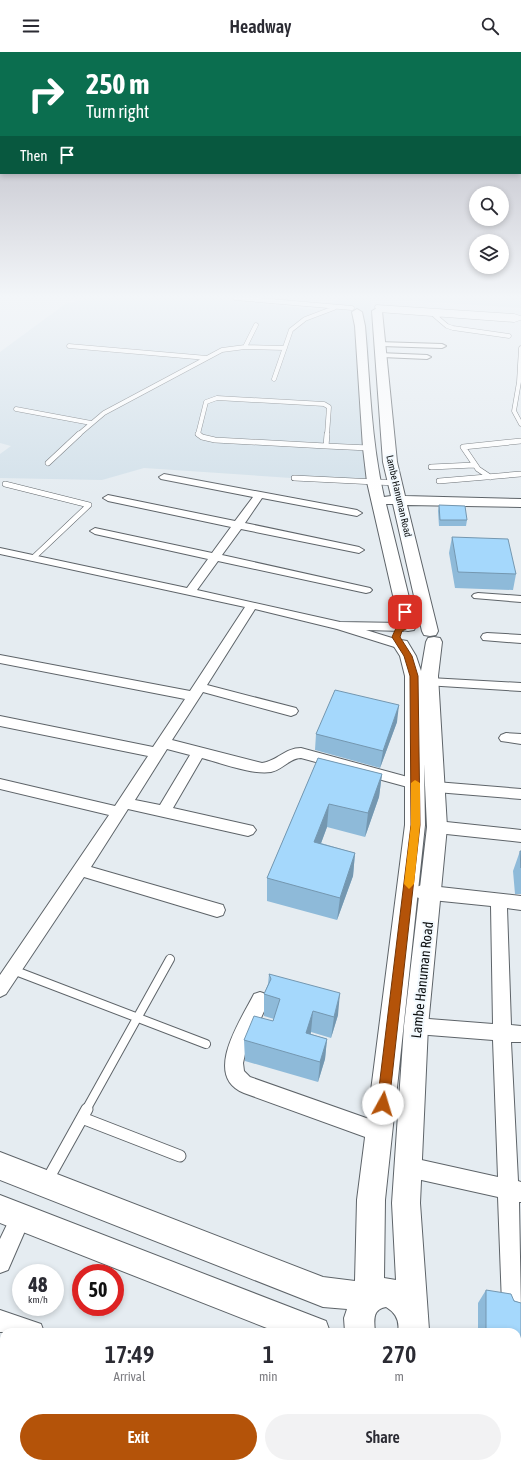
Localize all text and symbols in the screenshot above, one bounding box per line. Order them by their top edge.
icon: menu [20,15,42,37]
icon: search [479,15,501,37]
text: Headway [230,16,291,37]
icon: right [20,68,72,120]
text: 250 m [86,68,149,100]
text: Turn right [86,101,149,122]
icon: arrive [56,144,78,166]
text: Then [20,147,48,164]
map controls [469,186,509,274]
button: search [469,186,509,226]
button: layers [469,234,509,274]
street label: Lambe Hanuman Road [384,454,414,538]
pin [388,595,422,629]
icon: arrive [394,601,416,623]
street label: Lambe Hanuman Road [408,921,436,1039]
position arrow [362,1083,404,1125]
speed limit sign: 50 [72,1264,124,1316]
text: 48 [29,1273,47,1296]
text: km/h [28,1294,48,1305]
text: 17:49 [105,1341,154,1368]
text: 1 [263,1341,274,1368]
text: 270 [382,1341,416,1368]
text: Arrival [114,1369,145,1384]
text: min [259,1369,278,1384]
text: m [395,1369,404,1384]
button: Exit [20,1414,257,1460]
button: Share [265,1414,501,1460]

